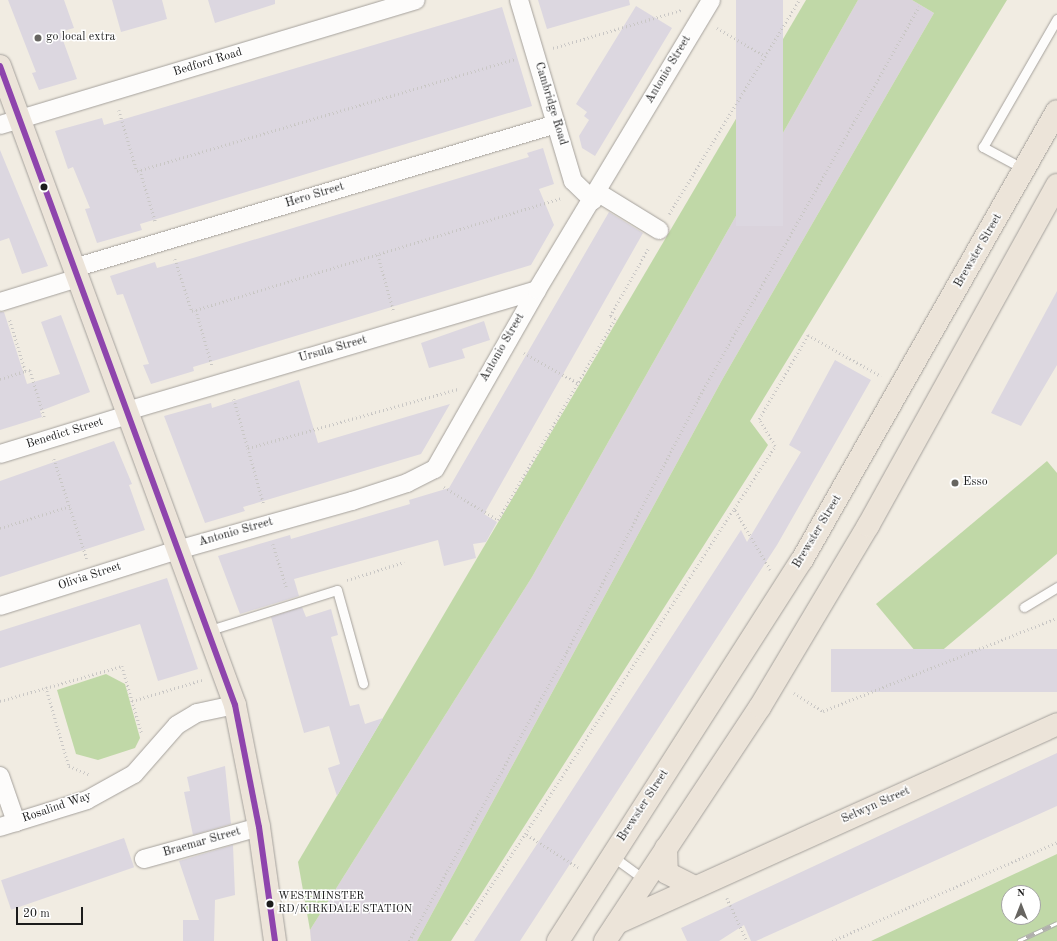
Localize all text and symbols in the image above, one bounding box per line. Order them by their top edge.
place label: go local extra [46,31,116,45]
marker: go local extra [33,33,43,43]
street label: Antonio Street [643,33,695,107]
street label: Bedford Road [172,46,244,80]
street label: Cambridge Road [531,61,569,147]
street label: Hero Street [284,180,346,212]
unlabelled marker [39,182,49,192]
street label: Brewster Street [952,211,1006,291]
street label: Antonio Street [478,311,528,385]
street label: Ursula Street [297,333,369,367]
street label: Benedict Street [25,415,105,453]
place label: Esso [963,476,988,490]
marker: Esso [950,478,960,488]
street label: Brewster Street [790,493,846,571]
street label: Antonio Street [197,516,275,550]
street label: Olivia Street [57,560,123,594]
street label: Brewster Street [615,767,673,845]
street label: Selwyn Street [839,784,913,828]
street label: Rosalind Way [21,789,93,827]
street label: Braemar Street [161,825,243,861]
north arrow [1001,885,1041,925]
text: N [1017,888,1025,899]
place label: WESTMINSTER RD/KIRKDALE STATION [278,891,412,917]
scale bar [18,899,85,925]
marker: WESTMINSTER RD/KIRKDALE STATION [265,899,275,909]
text: 20 m [23,908,50,920]

